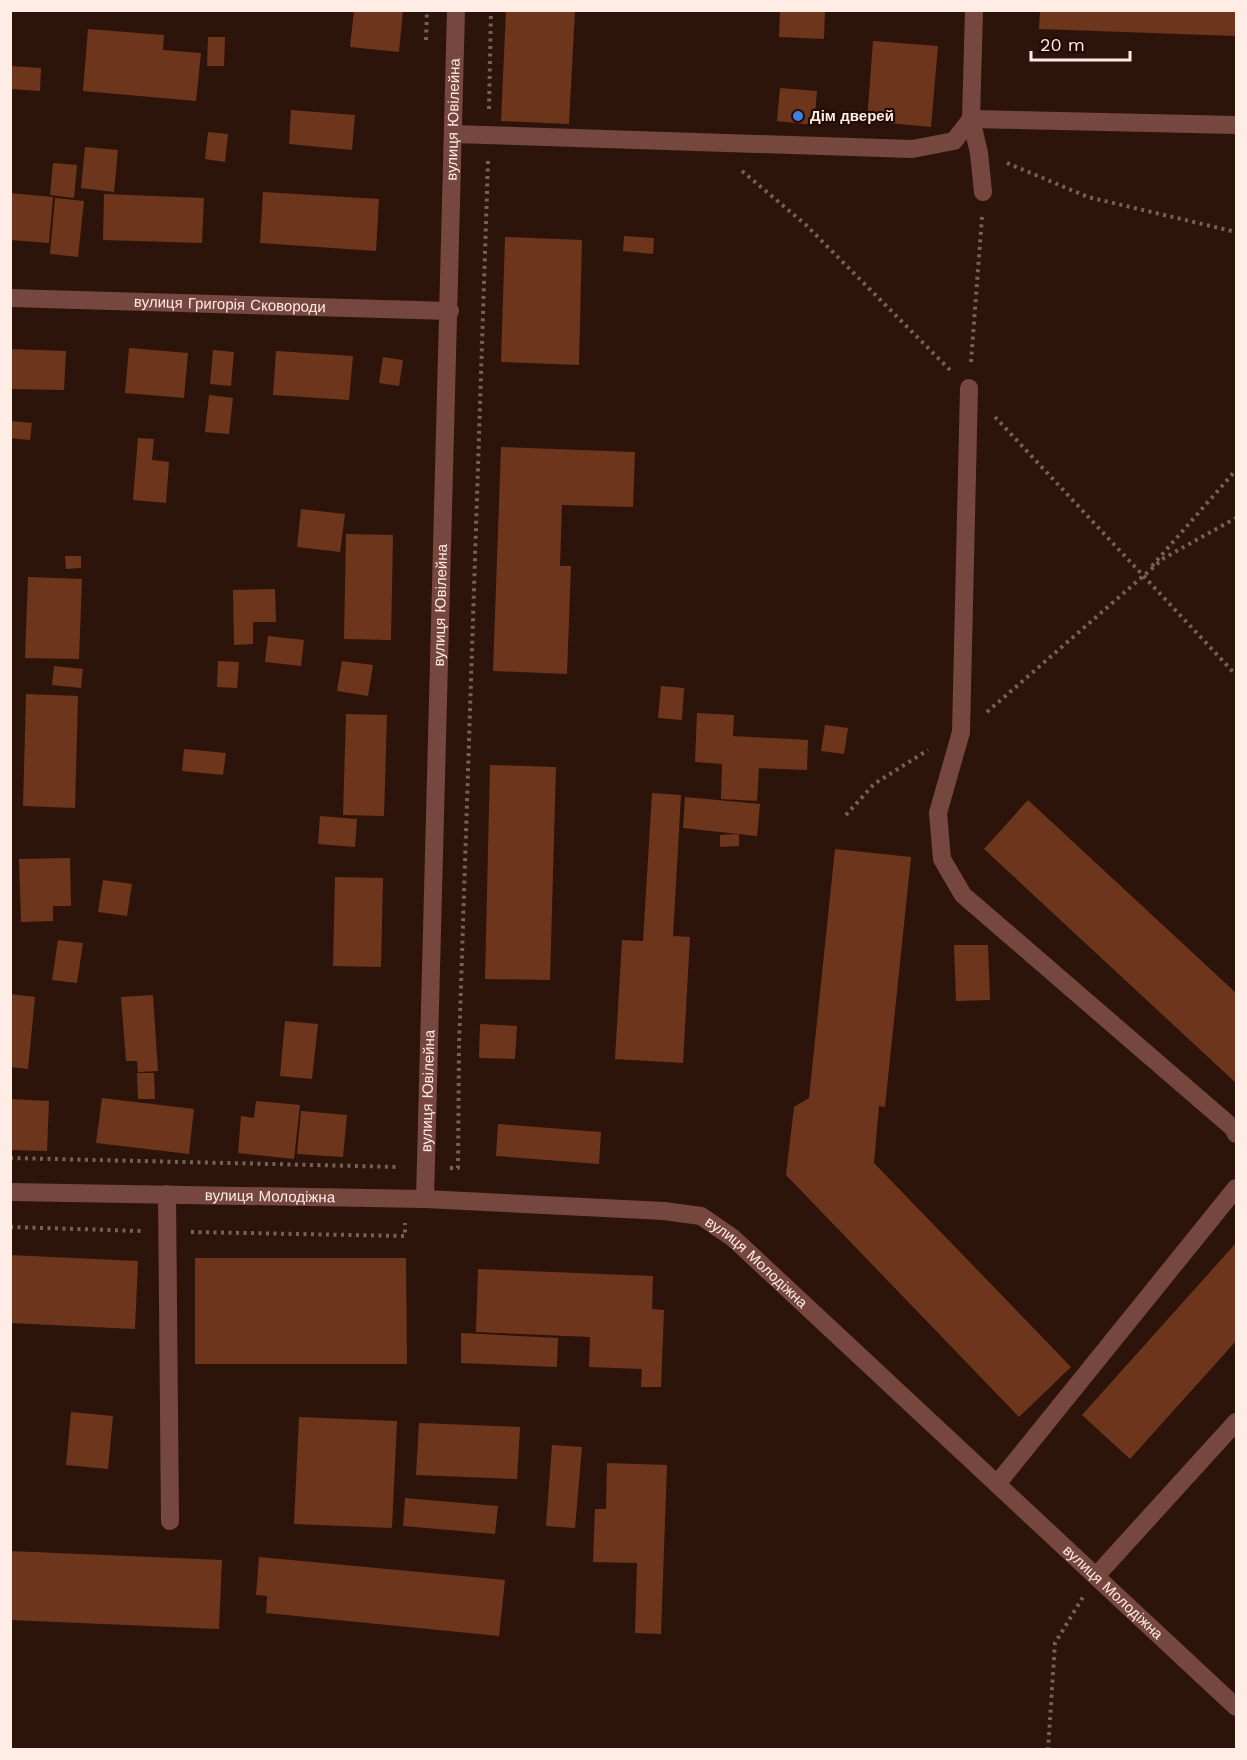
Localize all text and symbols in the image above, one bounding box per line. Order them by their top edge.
scale bar [1031,24,1130,62]
text: 20 m [1040,34,1085,55]
street label: вулиця Ювілейна [443,57,464,181]
place label: Дім дверей [810,107,894,125]
marker: Дім дверей [791,109,805,123]
street label: вулиця Григорія Сковороди [134,293,326,316]
street label: вулиця Ювілейна [430,543,451,667]
street label: вулиця Ювілейна [417,1029,438,1152]
street label: вулиця Молодіжна [205,1186,336,1206]
street label: вулиця Молодіжна [702,1213,812,1312]
street label: вулиця Молодіжна [1059,1541,1167,1644]

